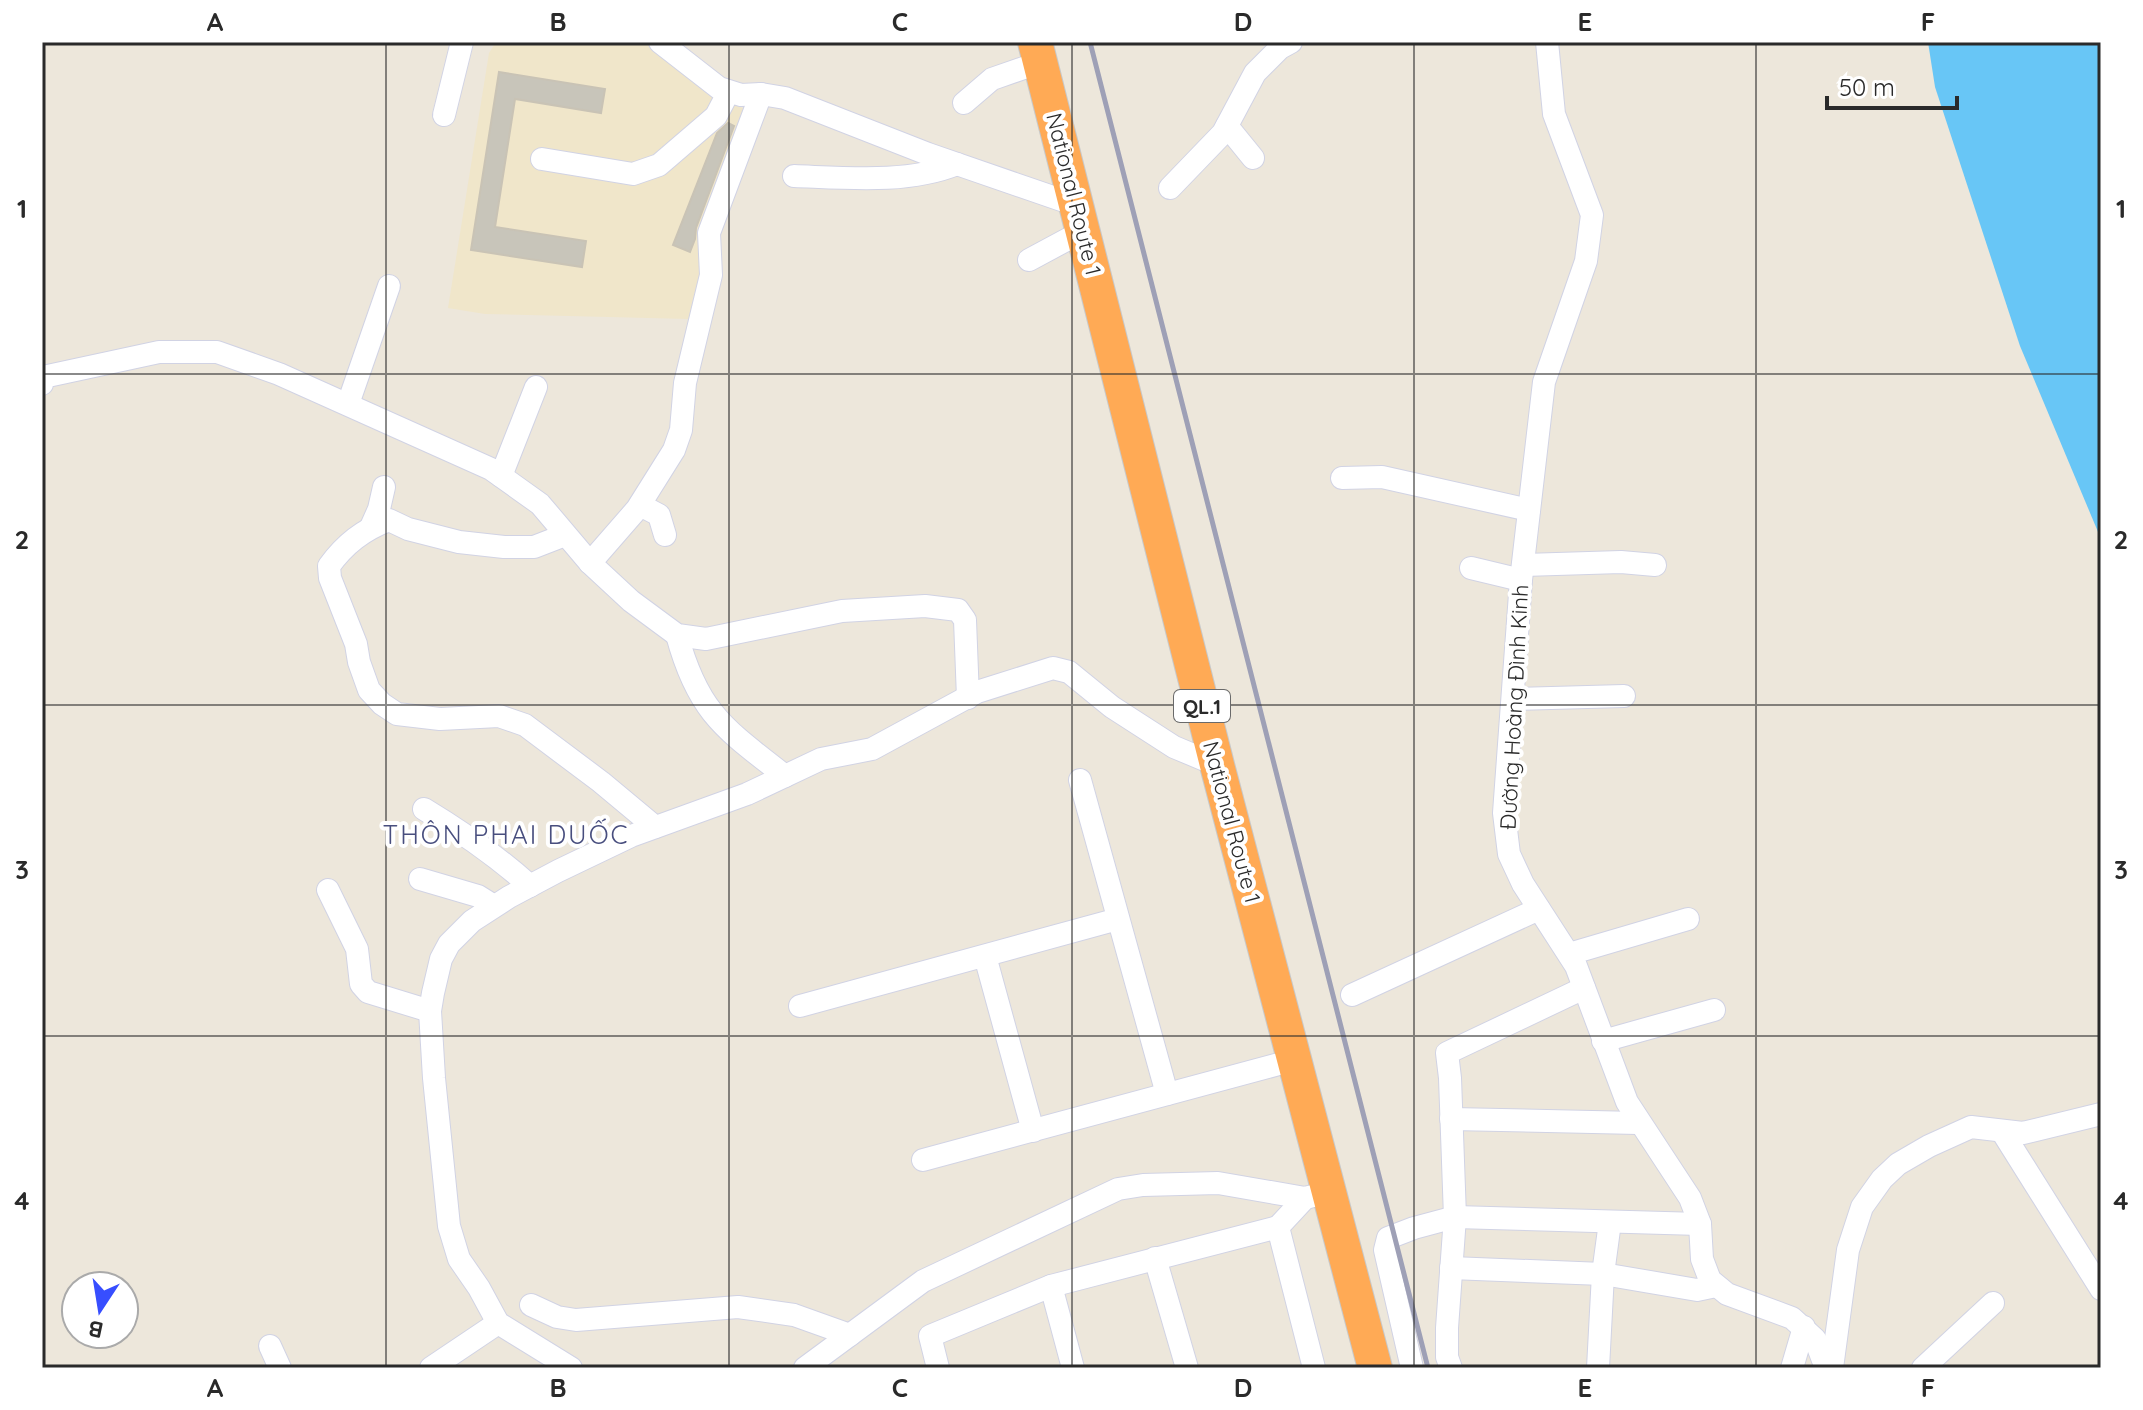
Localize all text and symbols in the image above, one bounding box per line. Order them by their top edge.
text: A [207,5,224,38]
text: B [549,5,567,38]
text: C [892,5,908,38]
text: D [1234,5,1252,38]
text: E [1578,5,1592,38]
text: F [1921,5,1935,38]
scale bar [1827,60,1957,110]
text: 50 m [1839,72,1895,102]
street label: National Route 1 [1040,110,1108,278]
text: 1 [17,192,27,225]
text: 1 [2116,192,2126,225]
text: 2 [15,523,29,556]
text: 2 [2114,523,2128,556]
street label: Đường Hoàng Đình Kinh [1494,584,1534,830]
road number: QL.1 [1174,690,1230,722]
street label: National Route 1 [1197,738,1267,906]
district label: THÔN PHAI DUỐC [382,818,630,851]
text: 3 [15,853,29,886]
text: 3 [2114,853,2128,886]
text: 4 [14,1184,30,1217]
text: 4 [2113,1184,2129,1217]
north arrow [60,1270,140,1350]
text: B [86,1314,106,1345]
text: A [207,1371,224,1404]
text: B [549,1371,567,1404]
text: C [892,1371,908,1404]
text: D [1234,1371,1252,1404]
text: E [1578,1371,1592,1404]
text: F [1921,1371,1935,1404]

